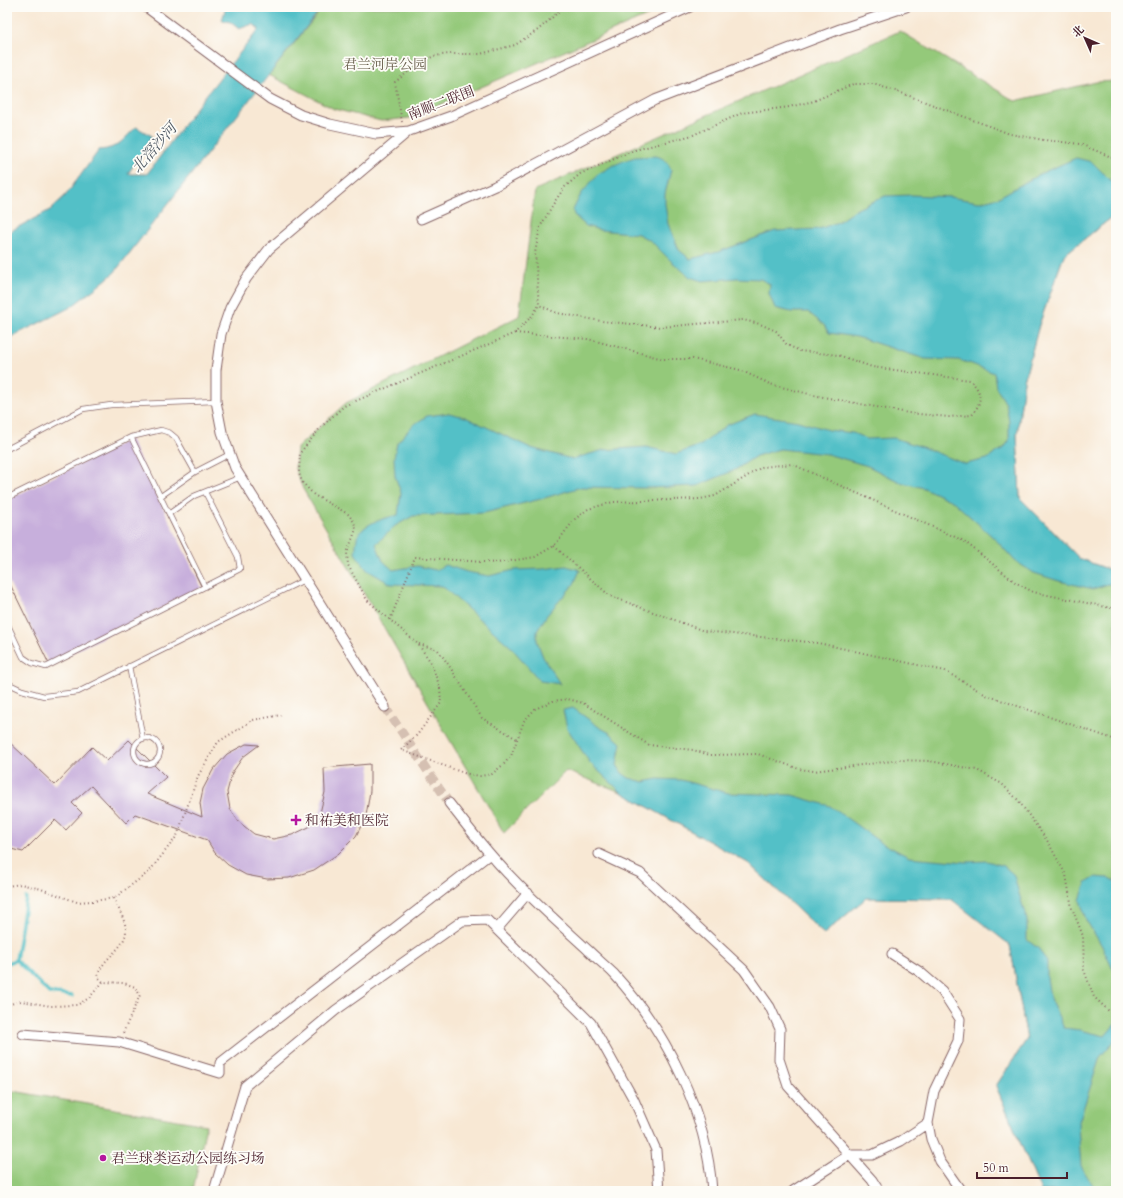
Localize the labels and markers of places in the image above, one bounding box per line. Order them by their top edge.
place label: 和祐美和医院 [305,811,389,830]
marker: 和祐美和医院 [290,814,302,826]
place label: 君兰球类运动公园练习场 [111,1149,265,1168]
marker: 君兰球类运动公园练习场 [98,1153,108,1163]

